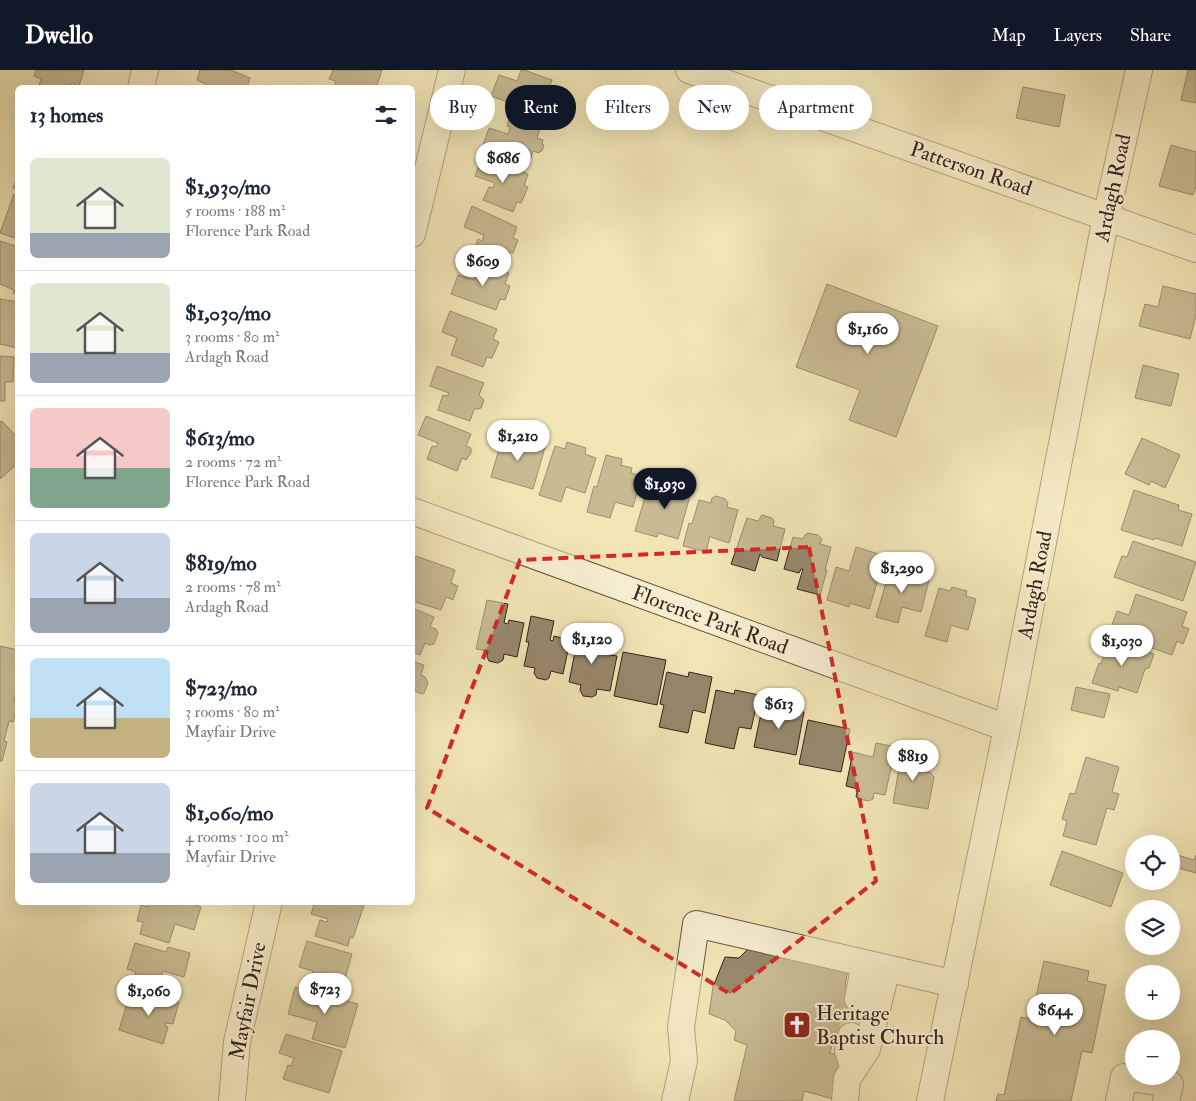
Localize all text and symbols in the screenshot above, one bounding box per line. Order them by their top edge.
text: Dwello [25,20,93,51]
text: Map [992,24,1026,47]
text: Layers [1054,24,1102,47]
text: Share [1130,24,1171,47]
chip: Buy [430,85,495,130]
chip: Rent [505,85,576,130]
chip: Filters [586,85,669,130]
chip: New [679,85,749,130]
chip: Apartment [759,85,872,130]
icon: filters [372,101,400,129]
text: 13 homes [30,102,103,129]
street label: Ardagh Road [1088,131,1138,245]
street label: Patterson Road [907,136,1036,203]
pin: $686 [473,142,533,184]
text: $686 [487,148,519,168]
text: $1,930/mo [185,174,271,201]
icon: home [70,178,130,238]
text: 5 rooms · 188 m² [185,201,286,221]
text: Florence Park Road [185,221,310,241]
pin: $609 [453,244,513,287]
text: $609 [466,251,500,271]
text: $1,030/mo [185,300,271,327]
icon: home [70,303,130,363]
pin: $1,160 [827,312,909,355]
text: $1,160 [848,319,888,339]
text: 3 rooms · 80 m² [185,327,280,347]
text: Ardagh Road [185,347,269,367]
pin: $1,210 [477,420,559,462]
text: $613/mo [185,425,255,452]
text: $1,210 [498,426,538,446]
icon: home [70,428,130,488]
text: 2 rooms · 72 m² [185,452,281,472]
pin: $1,930 [624,468,706,510]
text: Florence Park Road [185,472,310,492]
text: $1,930 [644,474,686,494]
street label: Ardagh Road [1011,528,1059,642]
text: $819/mo [185,550,257,577]
pin: $1,290 [861,552,943,594]
icon: home [70,553,130,613]
text: $1,290 [880,558,924,578]
text: 2 rooms · 78 m² [185,577,281,597]
street label: Florence Park Road [628,579,792,661]
text: Ardagh Road [185,597,269,617]
pin: $1,120 [551,622,633,665]
pin: $1,030 [1081,624,1163,667]
text: $1,120 [572,629,612,649]
text: $1,030 [1101,631,1143,651]
text: $723/mo [185,675,257,702]
icon: home [70,678,130,738]
pin: $613 [749,688,809,730]
text: $613 [765,694,793,714]
text: 3 rooms · 80 m² [185,702,280,722]
text: Mayfair Drive [185,722,276,742]
pin: $819 [883,740,943,782]
text: $819 [898,746,928,766]
text: $1,060/mo [185,800,273,827]
icon: home [70,803,130,863]
text: 4 rooms · 100 m² [185,827,288,847]
map controls [1125,835,1180,1085]
button: locate [1125,835,1180,890]
text: Mayfair Drive [185,847,276,867]
button: layers [1125,900,1180,955]
street label: Mayfair Drive [223,940,273,1062]
button: + [1125,965,1180,1020]
pin: $723 [295,972,355,1015]
pin: $1,060 [108,974,190,1017]
text: $723 [310,979,340,999]
text: $1,060 [127,981,171,1001]
pin: $644 [1025,994,1085,1036]
place label: Heritage Baptist Church [816,1000,944,1051]
text: $644 [1038,1000,1072,1020]
church icon: Heritage Baptist Church [782,1010,812,1040]
button: − [1125,1030,1180,1085]

